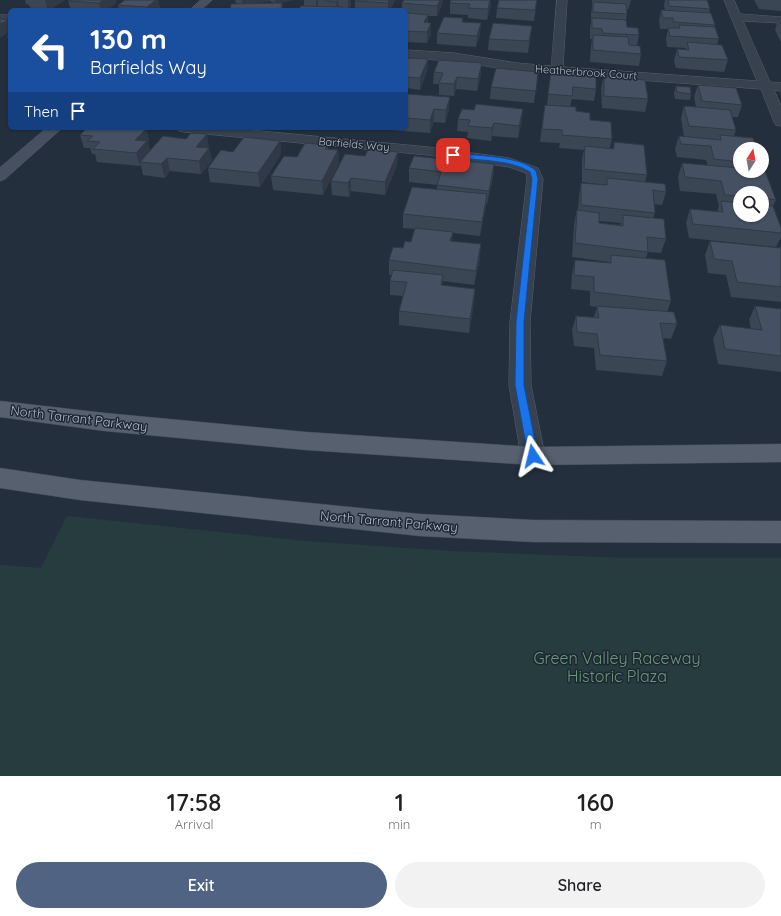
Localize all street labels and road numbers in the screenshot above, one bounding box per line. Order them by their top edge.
street label: Heatherbrook Court [535,61,638,83]
street label: Barfields Way [318,134,390,154]
street label: North Tarrant Parkway [10,402,148,434]
street label: North Tarrant Parkway [320,507,458,535]

